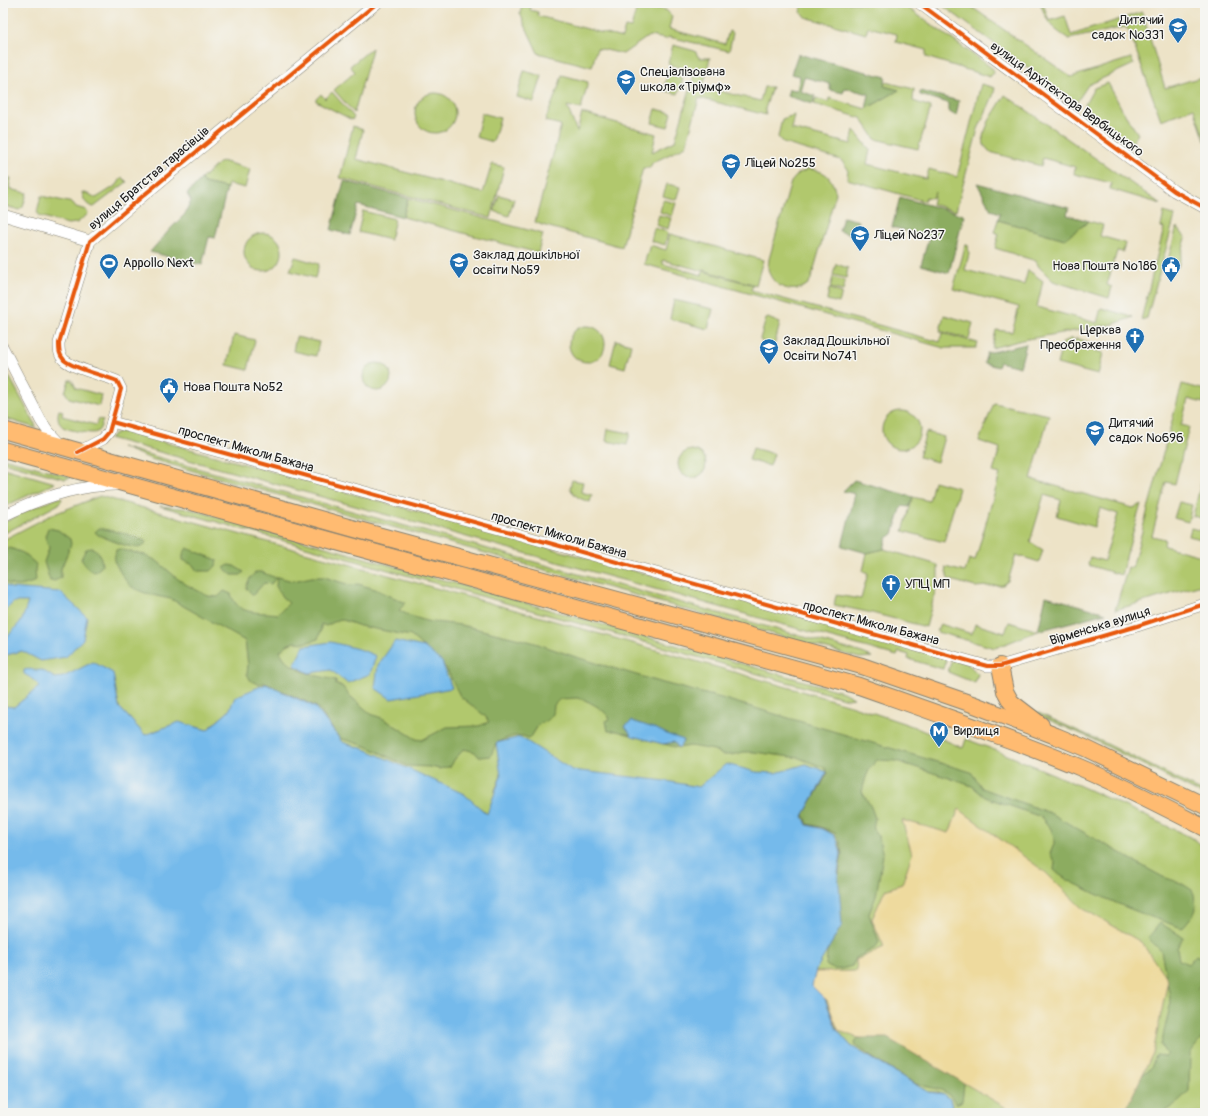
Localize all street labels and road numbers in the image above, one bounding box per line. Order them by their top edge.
street label: вулиця Архітектора Вербицького [987,38,1147,160]
street label: вулиця Братства тарасівців [85,123,213,233]
street label: проспект Миколи Бажана [176,422,316,476]
street label: проспект Миколи Бажана [489,508,629,562]
street label: проспект Миколи Бажана [801,597,941,649]
street label: Вірменська вулиця [1048,603,1152,649]

